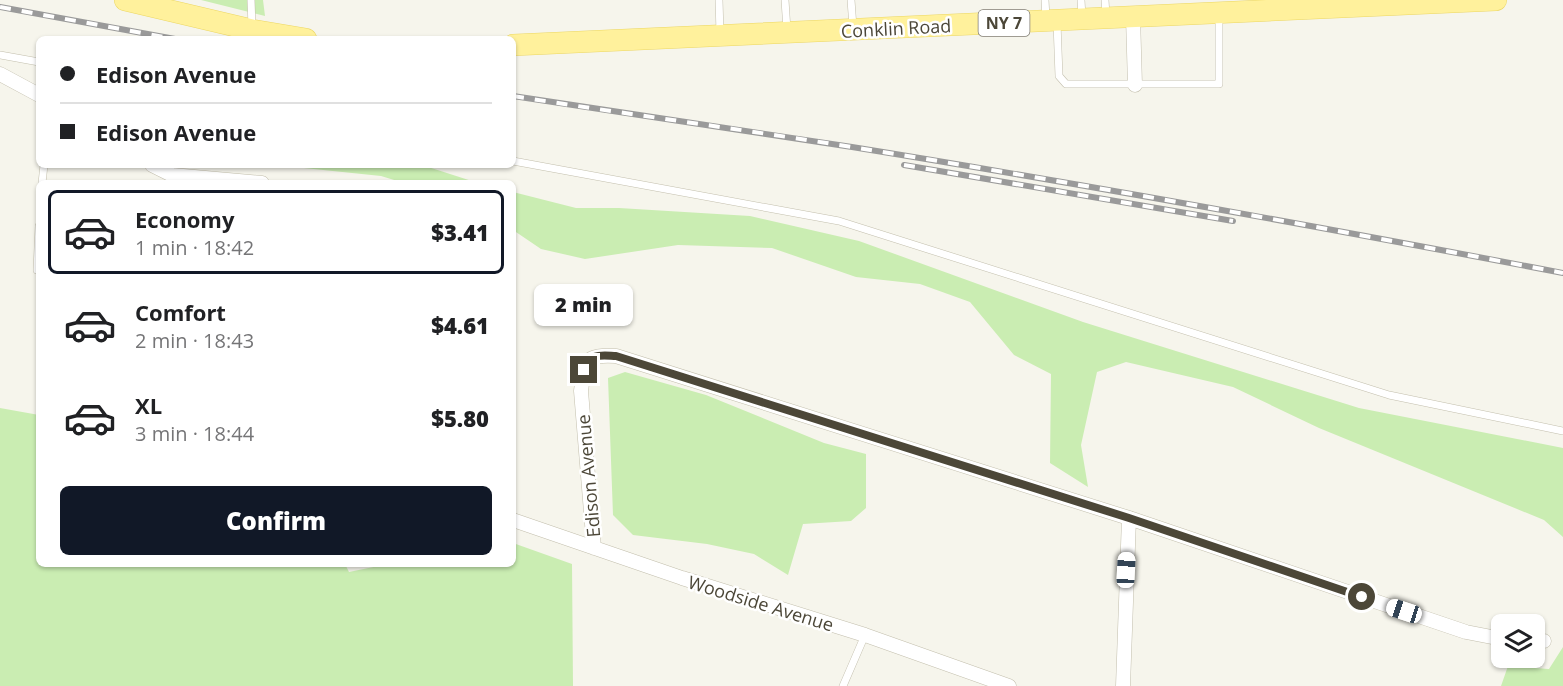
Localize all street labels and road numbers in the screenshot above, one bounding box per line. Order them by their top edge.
road number: NY 7 [978,10,1030,36]
street label: Conklin Road [840,13,952,43]
street label: Edison Avenue [571,414,605,538]
street label: Woodside Avenue [685,569,837,637]

